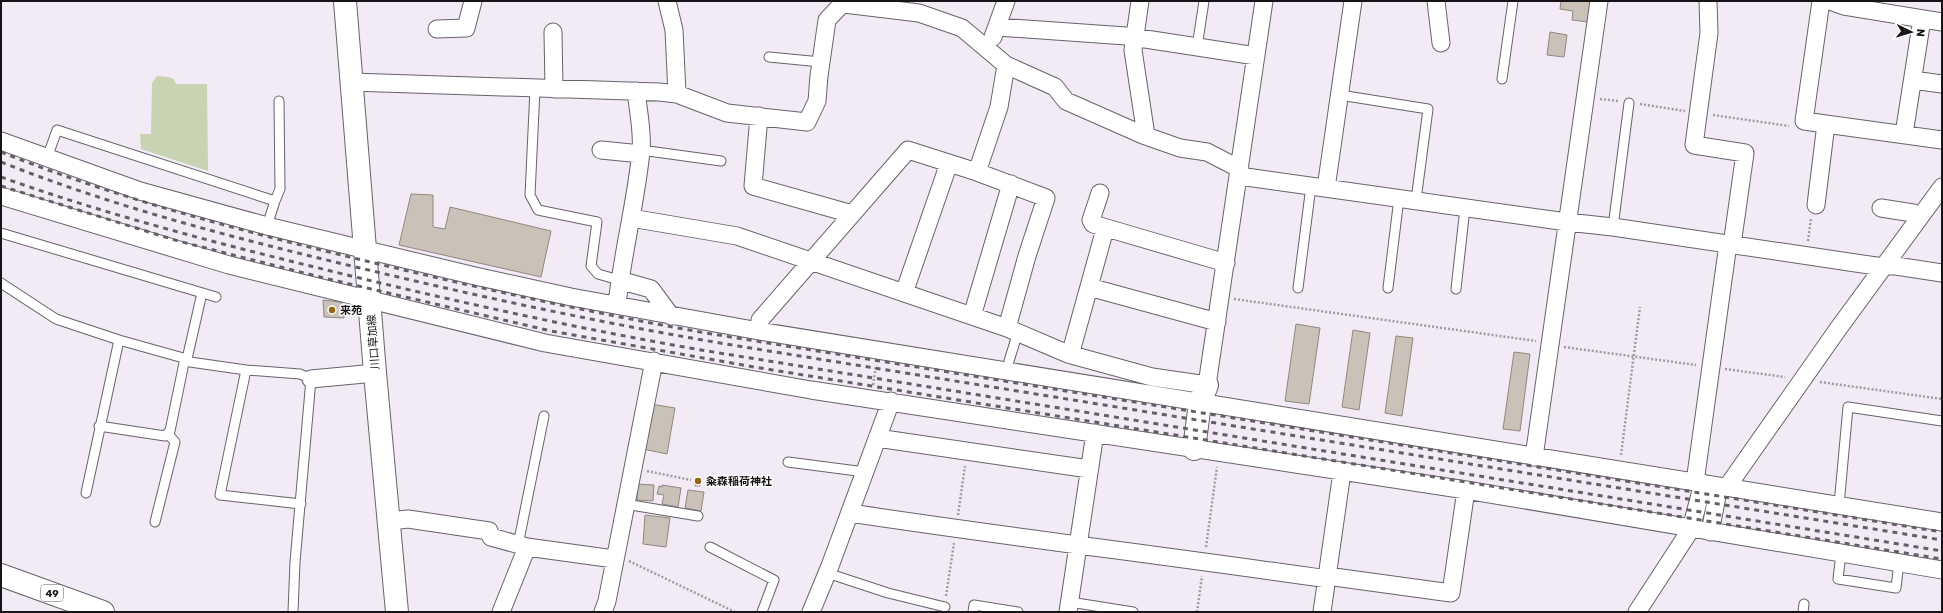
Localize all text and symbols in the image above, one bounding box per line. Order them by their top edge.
north arrow [1891,12,1931,52]
text: N [1914,28,1927,37]
place label: 来苑 [340,304,362,317]
marker: 来苑 [327,305,337,315]
street label: 川口草加線 [365,314,382,370]
place label: 粂森稲荷神社 [706,475,772,488]
marker: 粂森稲荷神社 [693,476,703,486]
road number: 49 [41,585,63,601]

